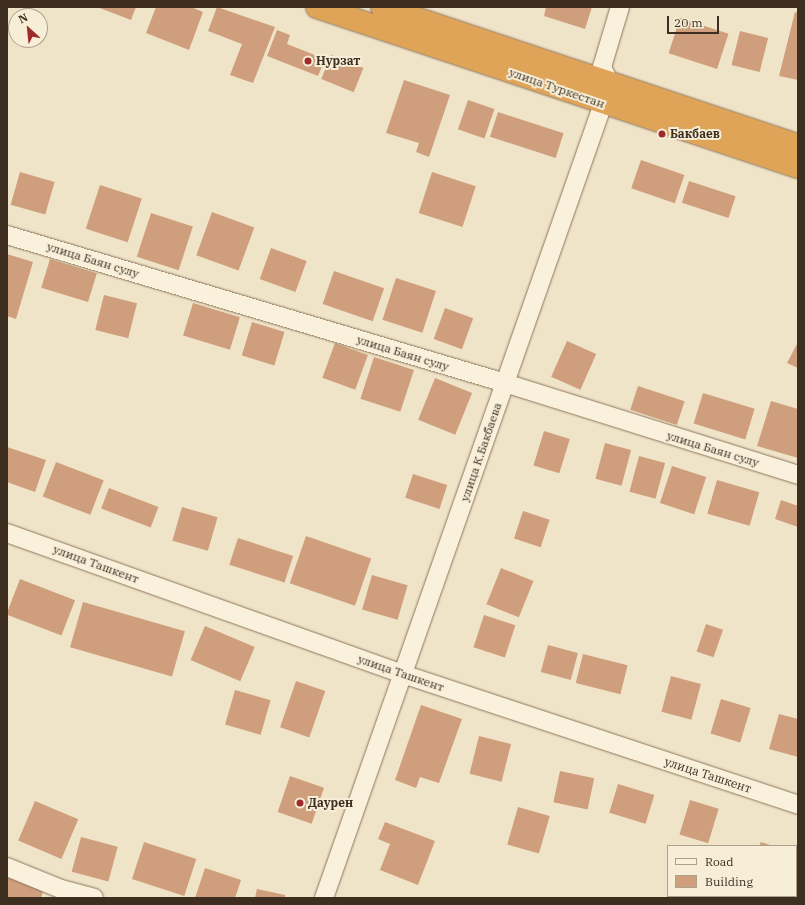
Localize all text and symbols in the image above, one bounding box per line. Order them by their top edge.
north arrow [8,8,48,48]
scale bar [669,8,721,34]
text: N [16,10,30,26]
text: 20 m [674,15,703,30]
place label: Нурзат [316,54,360,68]
marker: Нурзат [303,56,313,66]
street label: улица Туркестан [507,65,607,111]
place label: Бакбаев [670,127,720,141]
marker: Бакбаев [657,129,667,139]
street label: улица Баян сулу [45,239,141,281]
street label: улица Баян сулу [355,332,451,374]
street label: улица К.Бакбаева [457,401,505,503]
street label: улица Баян сулу [665,428,761,470]
street label: улица Ташкент [51,542,141,586]
street label: улица Ташкент [356,652,446,694]
street label: улица Ташкент [663,754,753,796]
place label: Даурен [308,796,353,810]
marker: Даурен [295,798,305,808]
legend [667,845,797,897]
text: Road [705,854,734,869]
text: Building [705,874,753,889]

